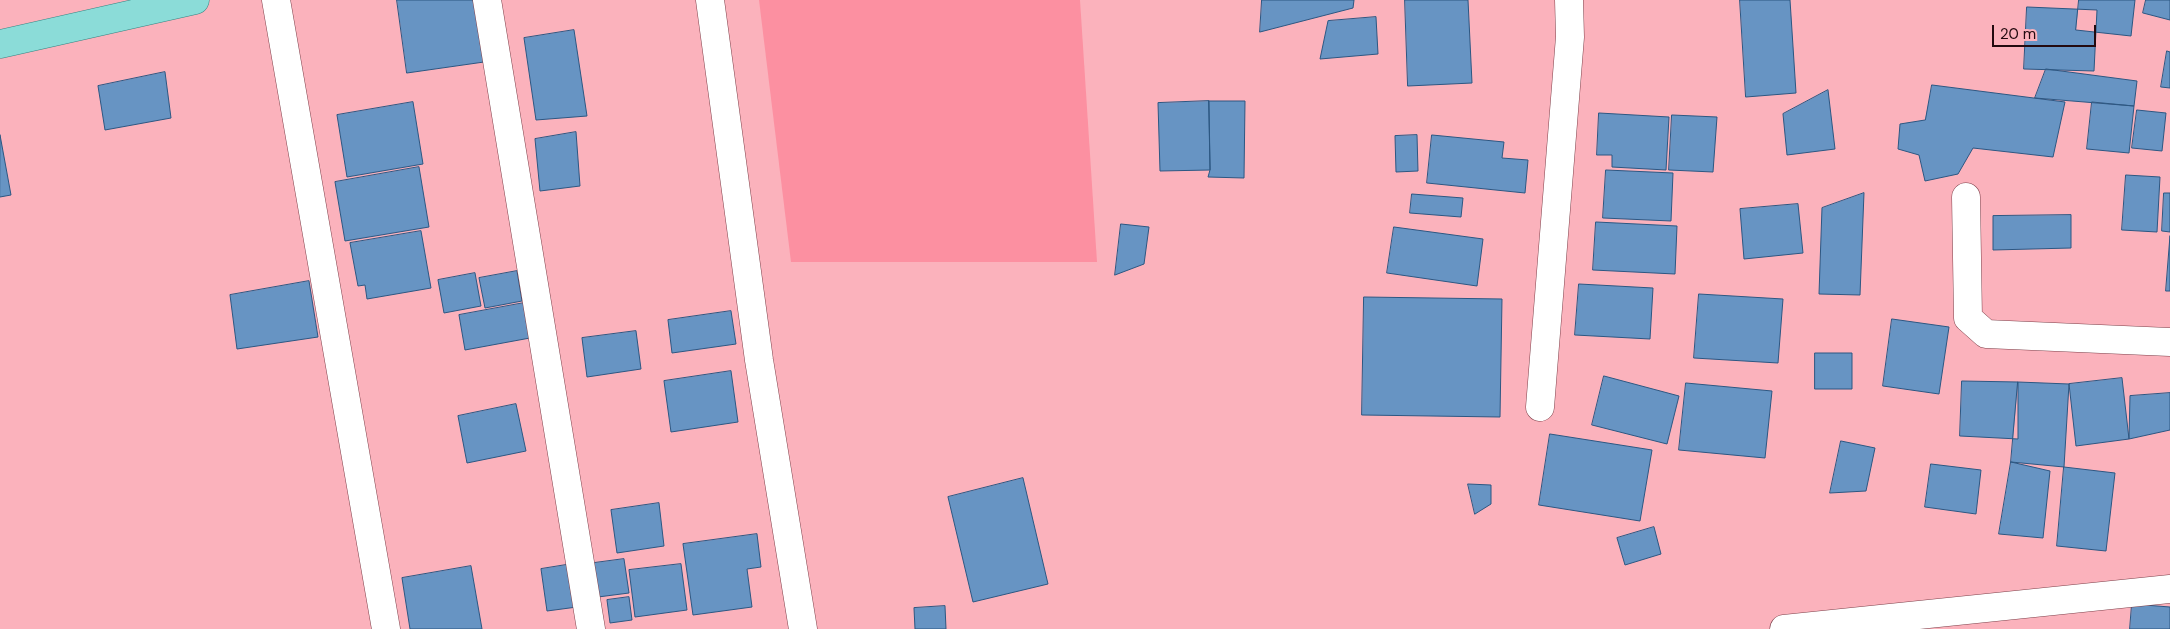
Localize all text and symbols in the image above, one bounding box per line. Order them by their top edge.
scale bar [1995,15,2099,47]
text: 20 m [2000,24,2036,44]

